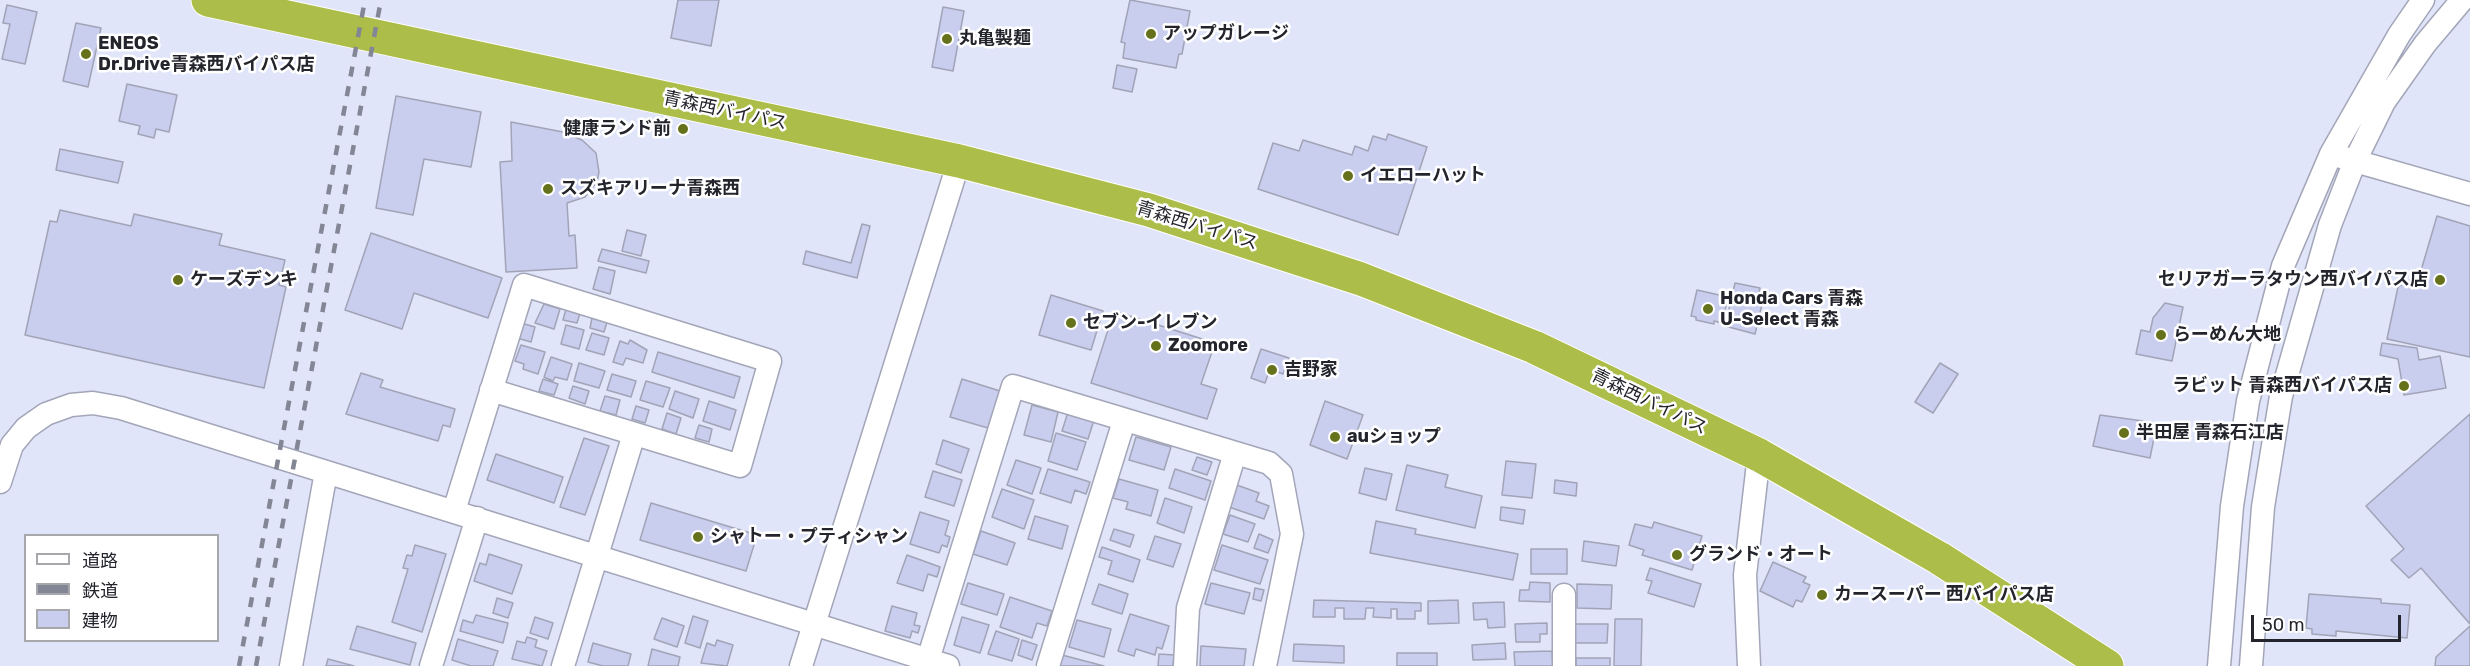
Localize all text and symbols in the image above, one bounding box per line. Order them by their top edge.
place label: アップガレージ [1163,23,1289,45]
marker: アップガレージ [1144,27,1158,41]
place label: 丸亀製麺 [959,28,1031,50]
marker: 丸亀製麺 [940,32,954,46]
place label: ENEOS Dr.Drive青森西バイパス店 [98,33,314,76]
marker: ENEOS Dr.Drive青森西バイパス店 [79,47,93,61]
street label: 青森西バイパス [661,87,789,135]
place label: 健康ランド前 [563,118,671,140]
marker: 健康ランド前 [676,122,690,136]
place label: イエローハット [1360,165,1486,187]
marker: イエローハット [1341,169,1355,183]
place label: スズキアリーナ青森西 [560,178,740,200]
marker: スズキアリーナ青森西 [541,182,555,196]
street label: 青森西バイパス [1134,197,1260,255]
place label: ケーズデンキ [190,269,298,291]
place label: セリアガーラタウン西バイパス店 [2158,269,2428,291]
marker: ケーズデンキ [171,273,185,287]
marker: セリアガーラタウン西バイパス店 [2433,273,2447,287]
place label: Honda Cars 青森 U-Select 青森 [1720,288,1863,330]
marker: Honda Cars 青森 U-Select 青森 [1701,302,1715,316]
place label: セブン-イレブン [1083,312,1218,334]
marker: セブン-イレブン [1064,316,1078,330]
place label: らーめん大地 [2173,324,2281,346]
marker: らーめん大地 [2154,328,2168,342]
place label: Zoomore [1168,335,1248,357]
marker: Zoomore [1149,339,1163,353]
place label: 吉野家 [1284,359,1338,381]
marker: 吉野家 [1265,363,1279,377]
street label: 青森西バイパス [1588,365,1710,439]
place label: ラビット 青森西バイパス店 [2172,375,2392,397]
marker: ラビット 青森西バイパス店 [2397,379,2411,393]
place label: 半田屋 青森石江店 [2136,422,2284,444]
place label: auショップ [1347,426,1441,448]
marker: 半田屋 青森石江店 [2117,426,2131,440]
marker: auショップ [1328,430,1342,444]
place label: シャトー・プティシャン [710,526,908,548]
marker: シャトー・プティシャン [691,530,705,544]
legend [24,534,219,642]
place label: グランド・オート [1689,544,1833,566]
marker: グランド・オート [1670,548,1684,562]
text: 道路 [82,550,118,572]
text: 鉄道 [82,580,118,602]
place label: カースーパー 西バイパス店 [1834,584,2054,606]
marker: カースーパー 西バイパス店 [1815,588,1829,602]
scale bar [2254,603,2404,641]
text: 建物 [82,610,118,632]
text: 50 m [2262,614,2305,636]

